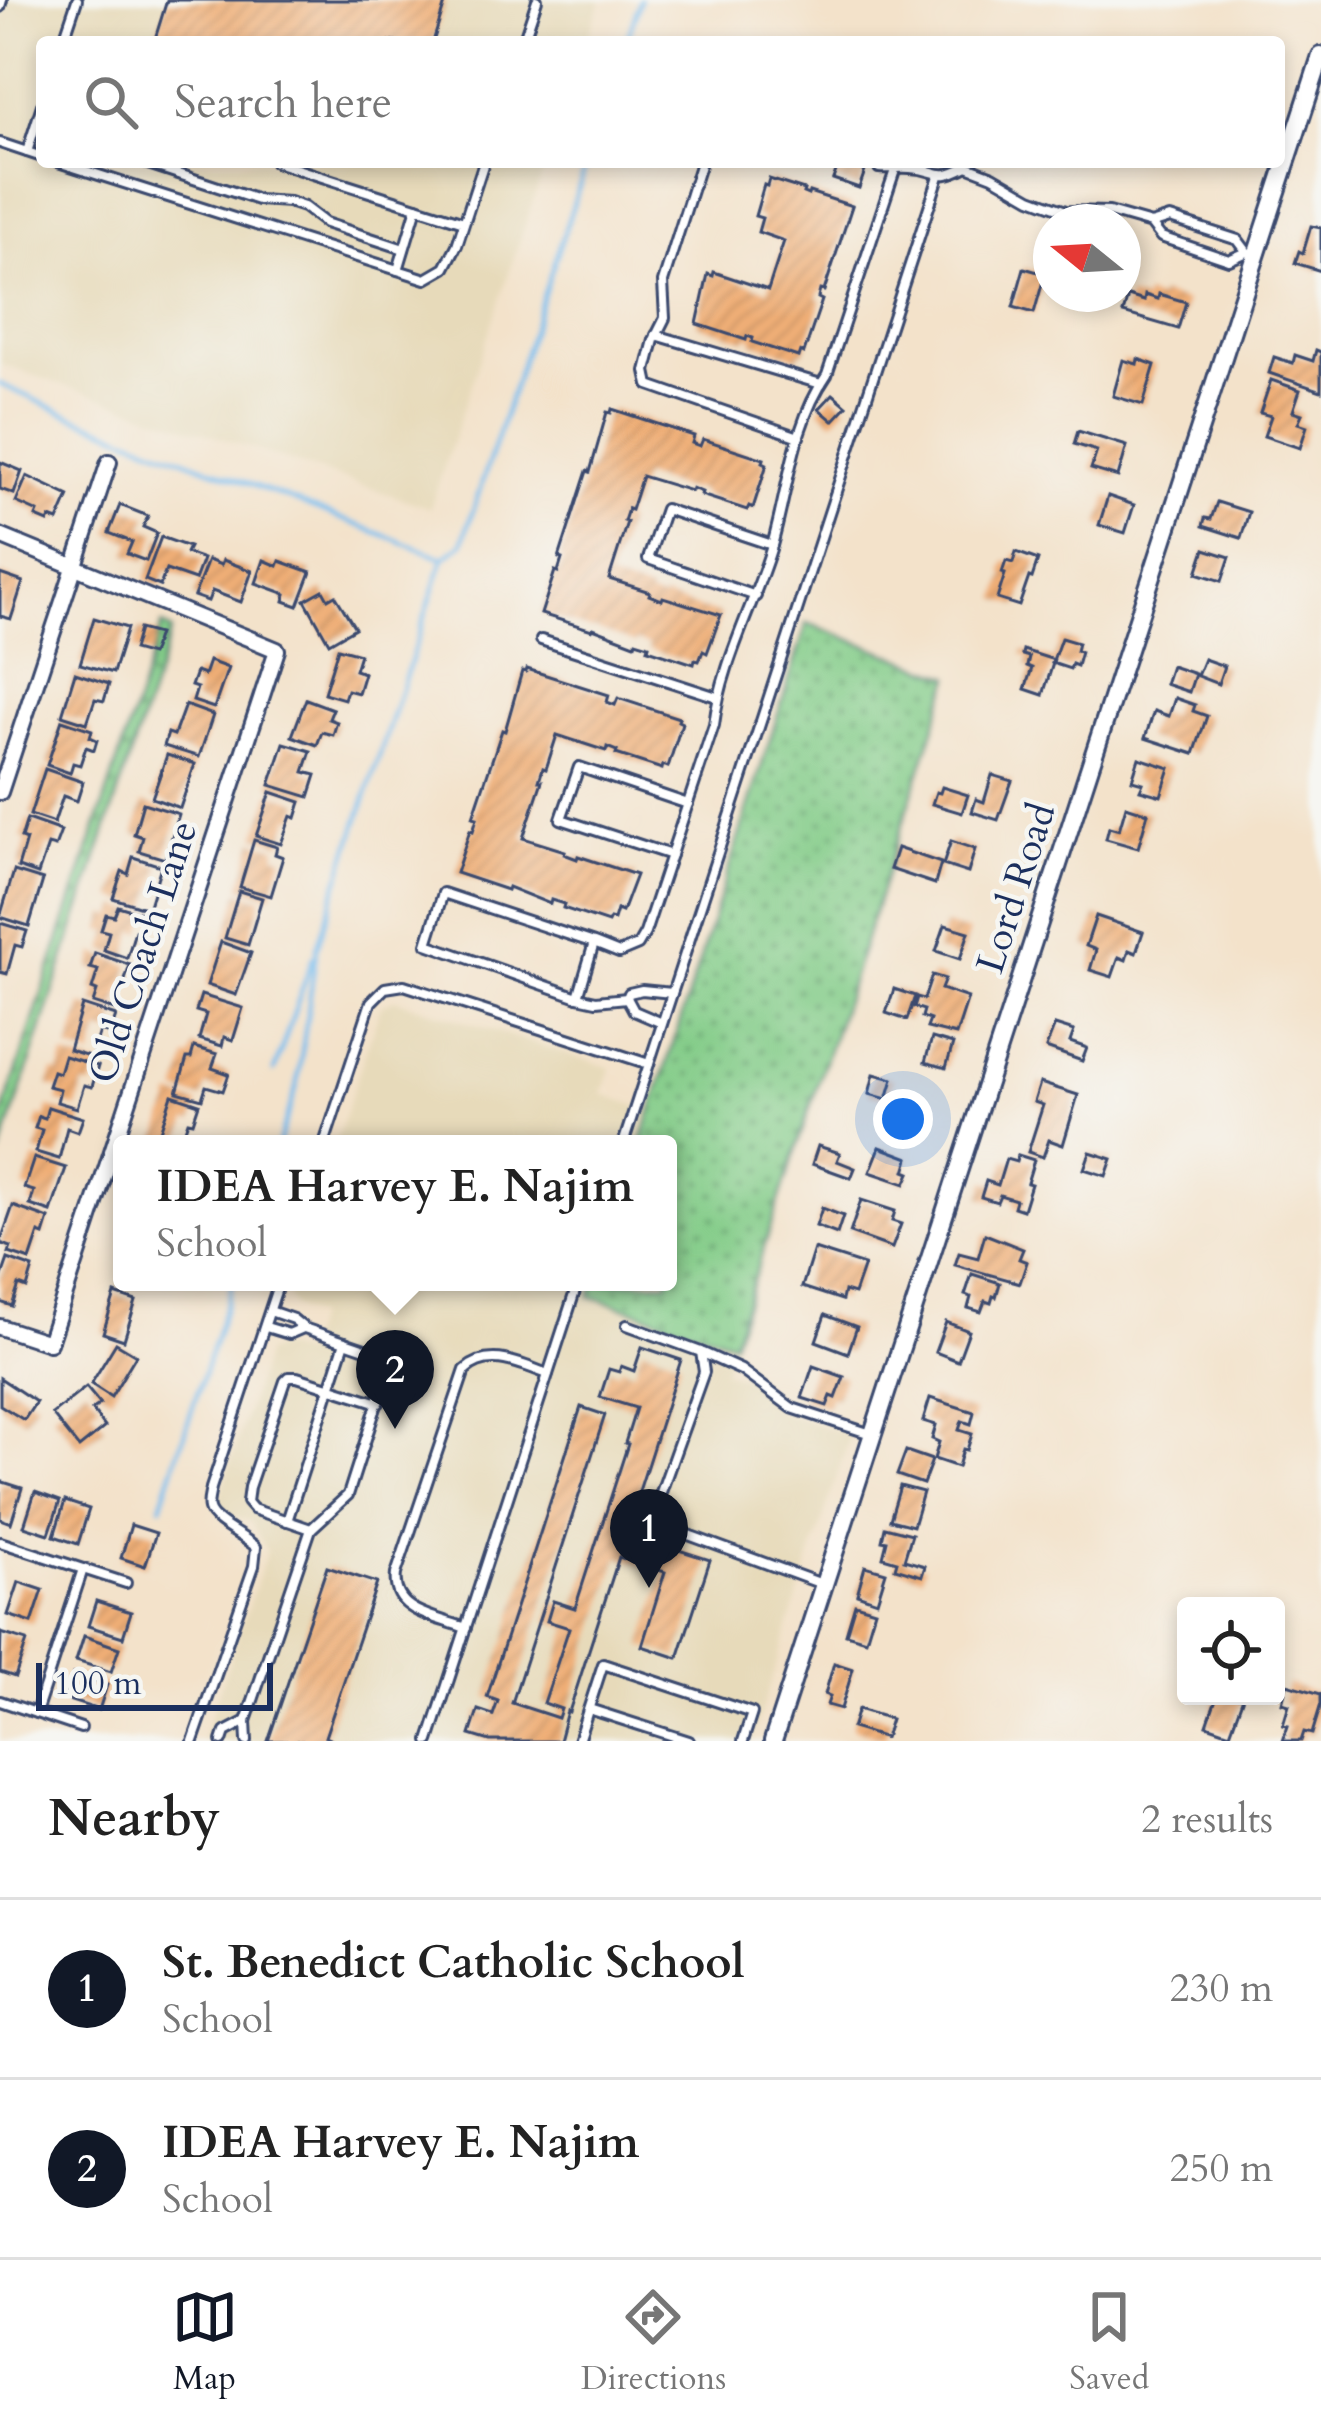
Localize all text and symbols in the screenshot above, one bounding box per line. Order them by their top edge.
search box [36,36,1285,168]
icon: search [78,69,144,135]
text: Search here [174,72,392,133]
north arrow [1033,204,1141,312]
street label: Lord Road [964,796,1068,980]
street label: Old Coach Lane [76,814,210,1090]
your location [873,1089,933,1149]
popup [113,1135,677,1291]
text: IDEA Harvey E. Najim [156,1156,634,1217]
text: School [156,1217,267,1270]
pin: 2 [356,1330,434,1429]
pin: 1 [610,1489,688,1588]
map controls [1177,1597,1285,1705]
button: locate [1177,1597,1285,1705]
scale bar [36,1657,273,1710]
text: 100 m [54,1661,141,1706]
text: Nearby [48,1784,220,1854]
text: 2 results [1141,1793,1273,1846]
text: St. Benedict Catholic School [162,1932,745,1993]
text: 1 [77,1962,97,2015]
text: 230 m [1170,1962,1273,2015]
text: School [162,1993,273,2046]
text: IDEA Harvey E. Najim [162,2112,639,2173]
text: 2 [77,2142,97,2195]
text: 250 m [1170,2142,1273,2195]
text: School [162,2173,273,2226]
tab: Map [172,2284,238,2401]
tab: Directions [581,2284,726,2401]
tab: Saved [1069,2284,1149,2401]

